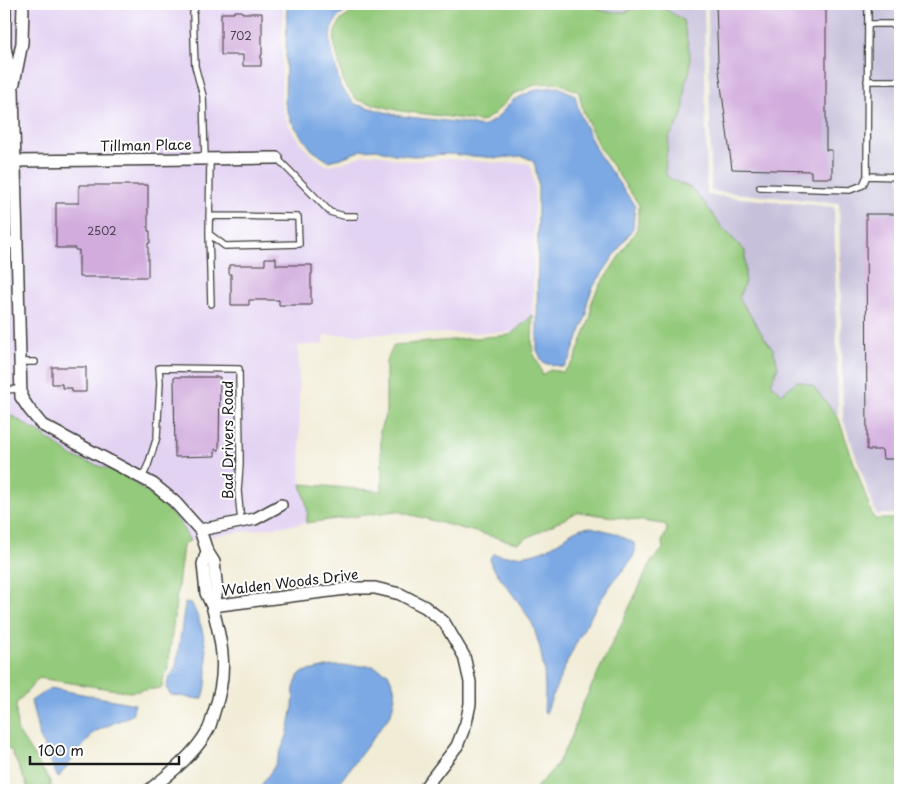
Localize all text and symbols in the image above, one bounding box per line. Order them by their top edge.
house number: 702 [230,27,252,44]
street label: Tillman Place [100,134,192,156]
house number: 2502 [87,222,117,239]
street label: Bad Drivers Road [217,381,238,499]
street label: Walden Woods Drive [221,563,359,601]
scale bar [30,734,179,766]
text: 100 m [38,738,84,761]

